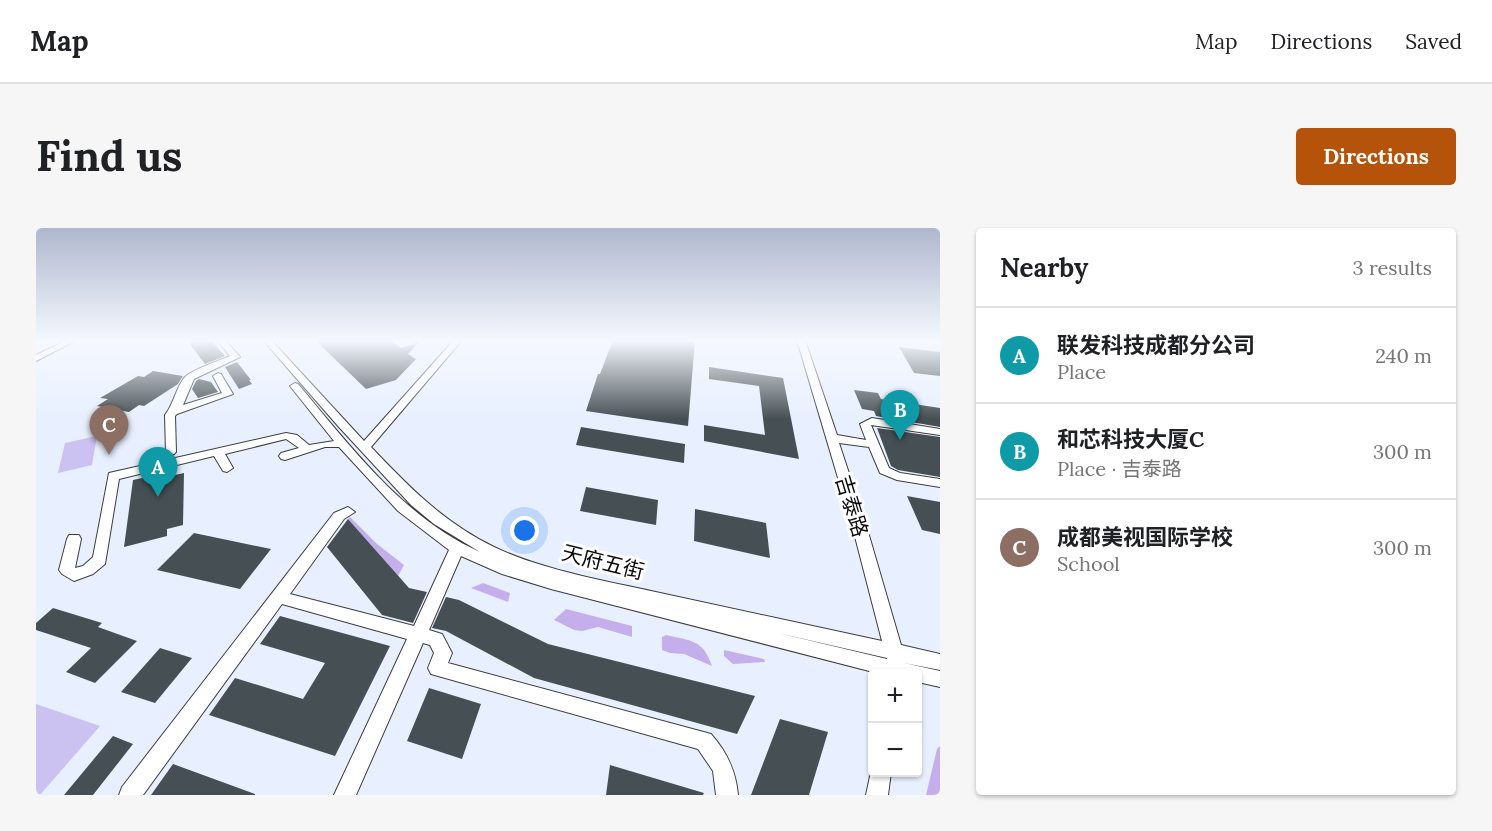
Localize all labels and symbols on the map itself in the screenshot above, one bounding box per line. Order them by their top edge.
pin: B [880,390,920,440]
pin: C [90,406,128,455]
pin: A [138,448,178,497]
street label: 吉泰路 [830,472,874,540]
your location [510,516,539,545]
street label: 天府五街 [559,539,647,585]

